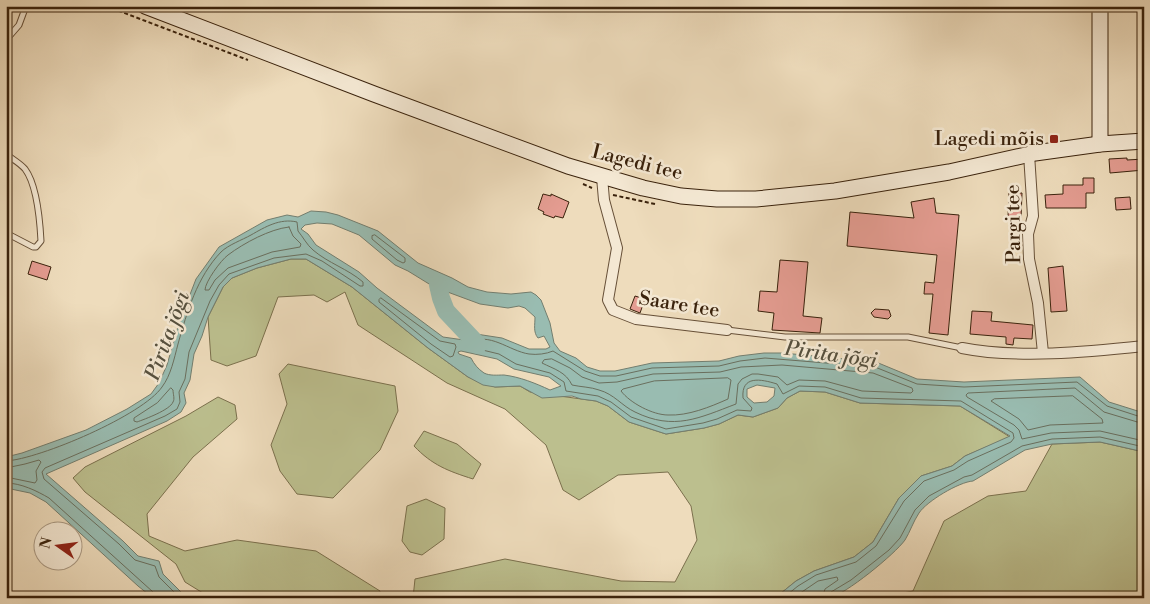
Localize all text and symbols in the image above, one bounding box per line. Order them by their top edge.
place label: Lagedi mõis [934,127,1044,152]
marker: Lagedi mõis [1048,133,1060,145]
street label: Lagedi tee [589,140,685,186]
street label: Pargi tee [1001,184,1027,264]
street label: Saare tee [637,286,721,324]
water label: Pirita jõgi [140,287,196,385]
water label: Pirita jõgi [782,336,879,374]
north arrow [32,522,82,572]
text: N [36,536,56,551]

